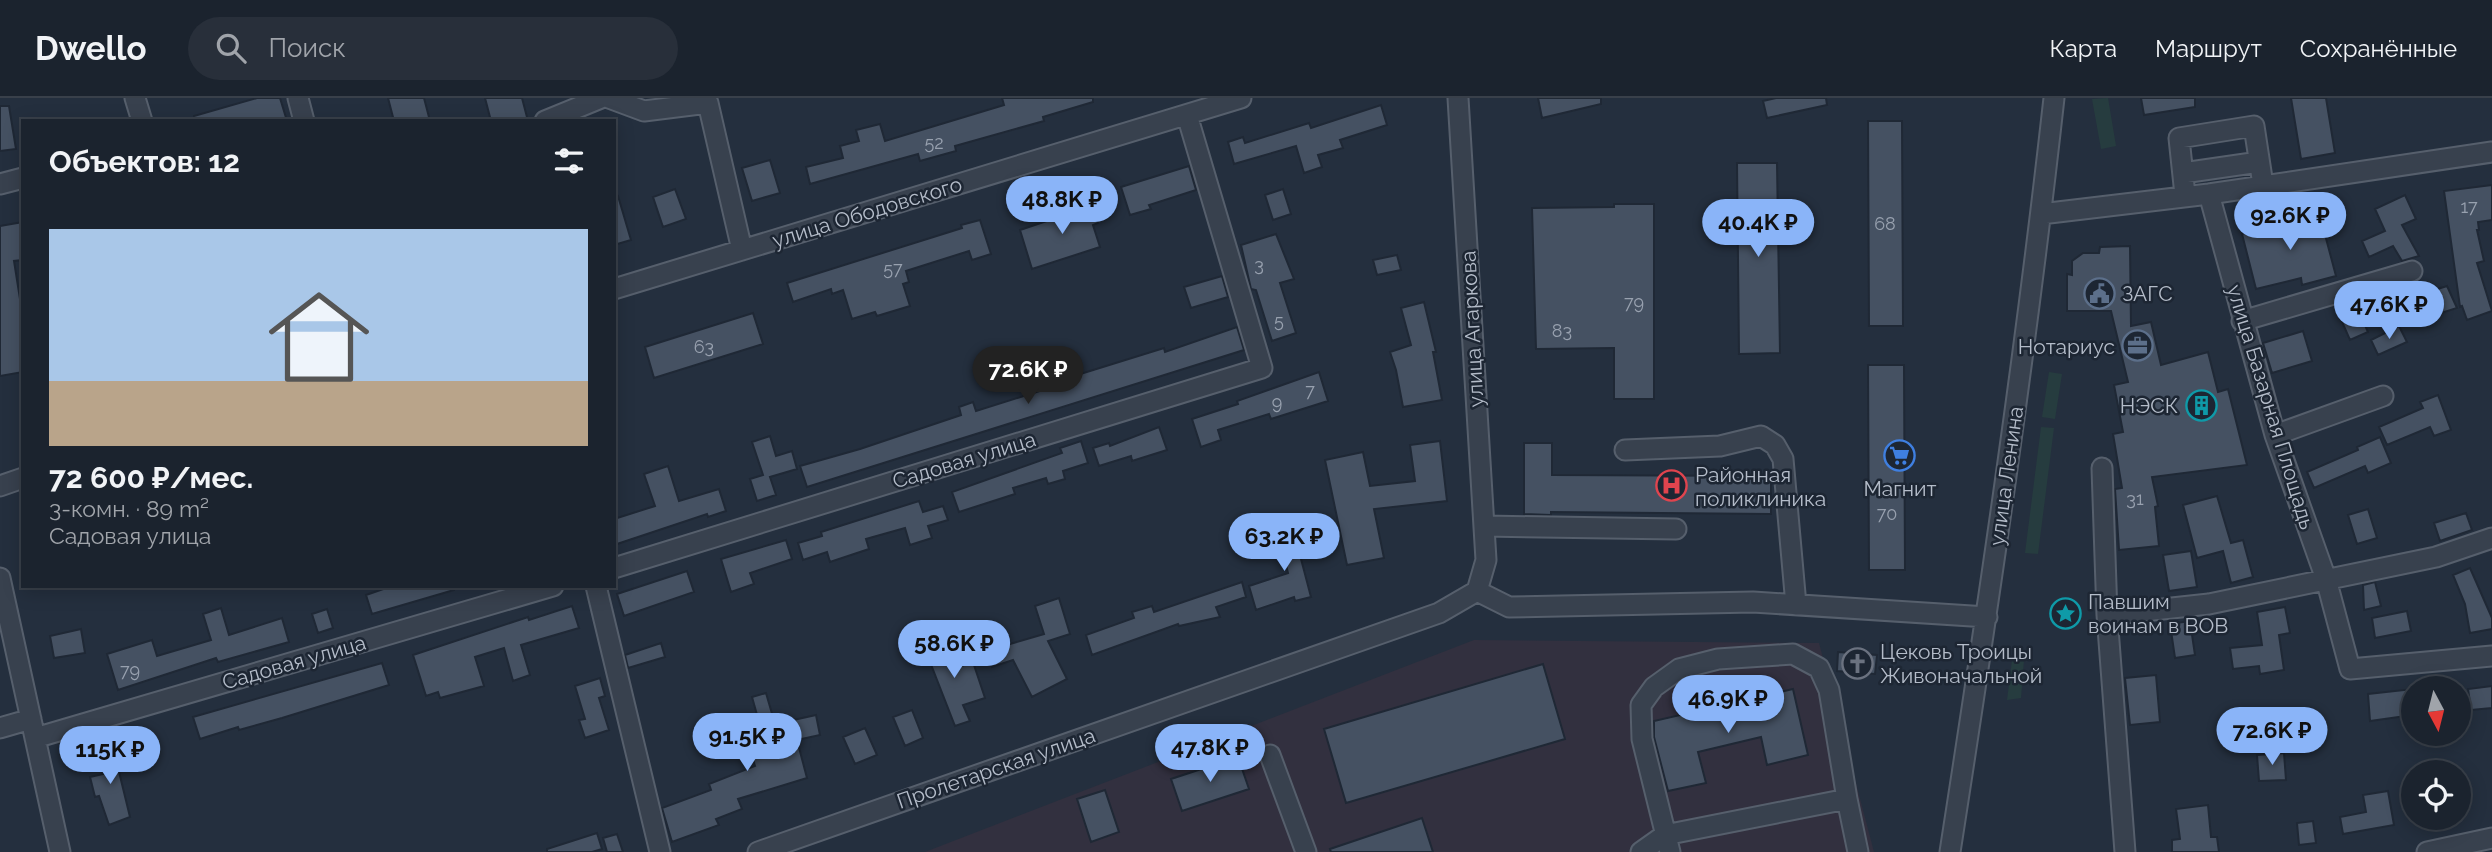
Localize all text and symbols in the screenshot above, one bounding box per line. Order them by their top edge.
search box [188,17,678,80]
text: Dwello [35,29,146,68]
icon: search [212,29,250,67]
text: Поиск [268,33,346,63]
text: Карта [2049,34,2117,63]
text: Маршрут [2155,34,2262,63]
text: Сохранённые [2300,34,2457,63]
house number: 52 [924,132,944,153]
icon: filters [550,142,588,180]
text: Объектов: 12 [49,144,240,179]
street label: улица Ободовского [769,171,965,253]
pin: 48.8K ₽ [997,176,1127,236]
text: 48.8K ₽ [1022,185,1102,212]
pin: 92.6K ₽ [2225,192,2355,252]
house number: 17 [2460,196,2478,217]
pin: 40.4K ₽ [1693,200,1823,259]
text: 92.6K ₽ [2250,201,2330,228]
text: 40.4K ₽ [1718,208,1798,235]
house number: 68 [1874,213,1896,234]
street label: улица Агаркова [1455,250,1489,408]
house number: 3 [1254,254,1264,275]
house number: 57 [883,258,903,279]
icon: home [256,274,382,400]
public building icon: ЗАГС [2082,276,2116,310]
place label: ЗАГС [2122,281,2173,306]
street label: улица Базарная Площадь [2222,282,2320,532]
pin: 47.6K ₽ [2324,282,2454,341]
text: 47.6K ₽ [2350,290,2428,317]
house number: 79 [1624,292,1644,313]
house number: 5 [1274,310,1284,331]
house number: 83 [1552,320,1572,341]
office icon: Нотариус [2121,329,2155,363]
place label: Нотариус [2018,334,2115,359]
house number: 63 [694,336,714,357]
pin: 72.6K ₽ [963,346,1093,406]
text: 72.6K ₽ [988,355,1068,382]
house number: 7 [1305,380,1315,401]
building icon: НЭСК [2184,388,2218,422]
house number: 9 [1272,392,1282,413]
place label: НЭСК [2120,393,2178,418]
street label: улица Ленина [1984,405,2028,547]
street label: Садовая улица [889,426,1039,494]
supermarket icon: Магнит [1883,439,1917,473]
text: 72 600 ₽/мес. [49,460,253,495]
place label: Районная поликлиника [1695,462,1826,511]
hospital icon: Районная поликлиника [1655,469,1689,503]
place label: Магнит [1864,476,1937,501]
house number: 31 [2126,488,2144,509]
text: 3-комн. · 89 m² [49,495,209,522]
house number: 70 [1877,503,1897,524]
pin: 63.2K ₽ [1219,514,1349,573]
text: Садовая улица [49,522,211,549]
text: 63.2K ₽ [1245,522,1323,549]
place label: Павшим воинам в ВОВ [2088,589,2228,638]
place icon: Павшим воинам в ВОВ [2048,596,2082,630]
pin: 58.6K ₽ [889,620,1019,680]
text: 58.6K ₽ [914,629,994,656]
street label: Садовая улица [219,630,369,694]
place label: Цековь Троицы Живоначальной [1880,639,2042,688]
church icon: Цековь Троицы Живоначальной [1840,646,1874,680]
house number: 79 [120,660,140,681]
pin: 46.9K ₽ [1663,676,1793,735]
north arrow [2401,676,2471,746]
map controls [2401,676,2471,830]
text: 46.9K ₽ [1688,684,1768,711]
pin: 72.6K ₽ [2207,708,2337,767]
pin: 91.5K ₽ [682,714,812,773]
text: 72.6K ₽ [2232,716,2312,743]
text: 91.5K ₽ [709,722,785,749]
street label: Пролетарская улица [894,722,1098,814]
pin: 47.8K ₽ [1145,724,1275,784]
pin: 115K ₽ [53,726,167,786]
text: 47.8K ₽ [1171,733,1249,760]
text: 115K ₽ [75,735,145,762]
button: locate [2401,760,2471,830]

